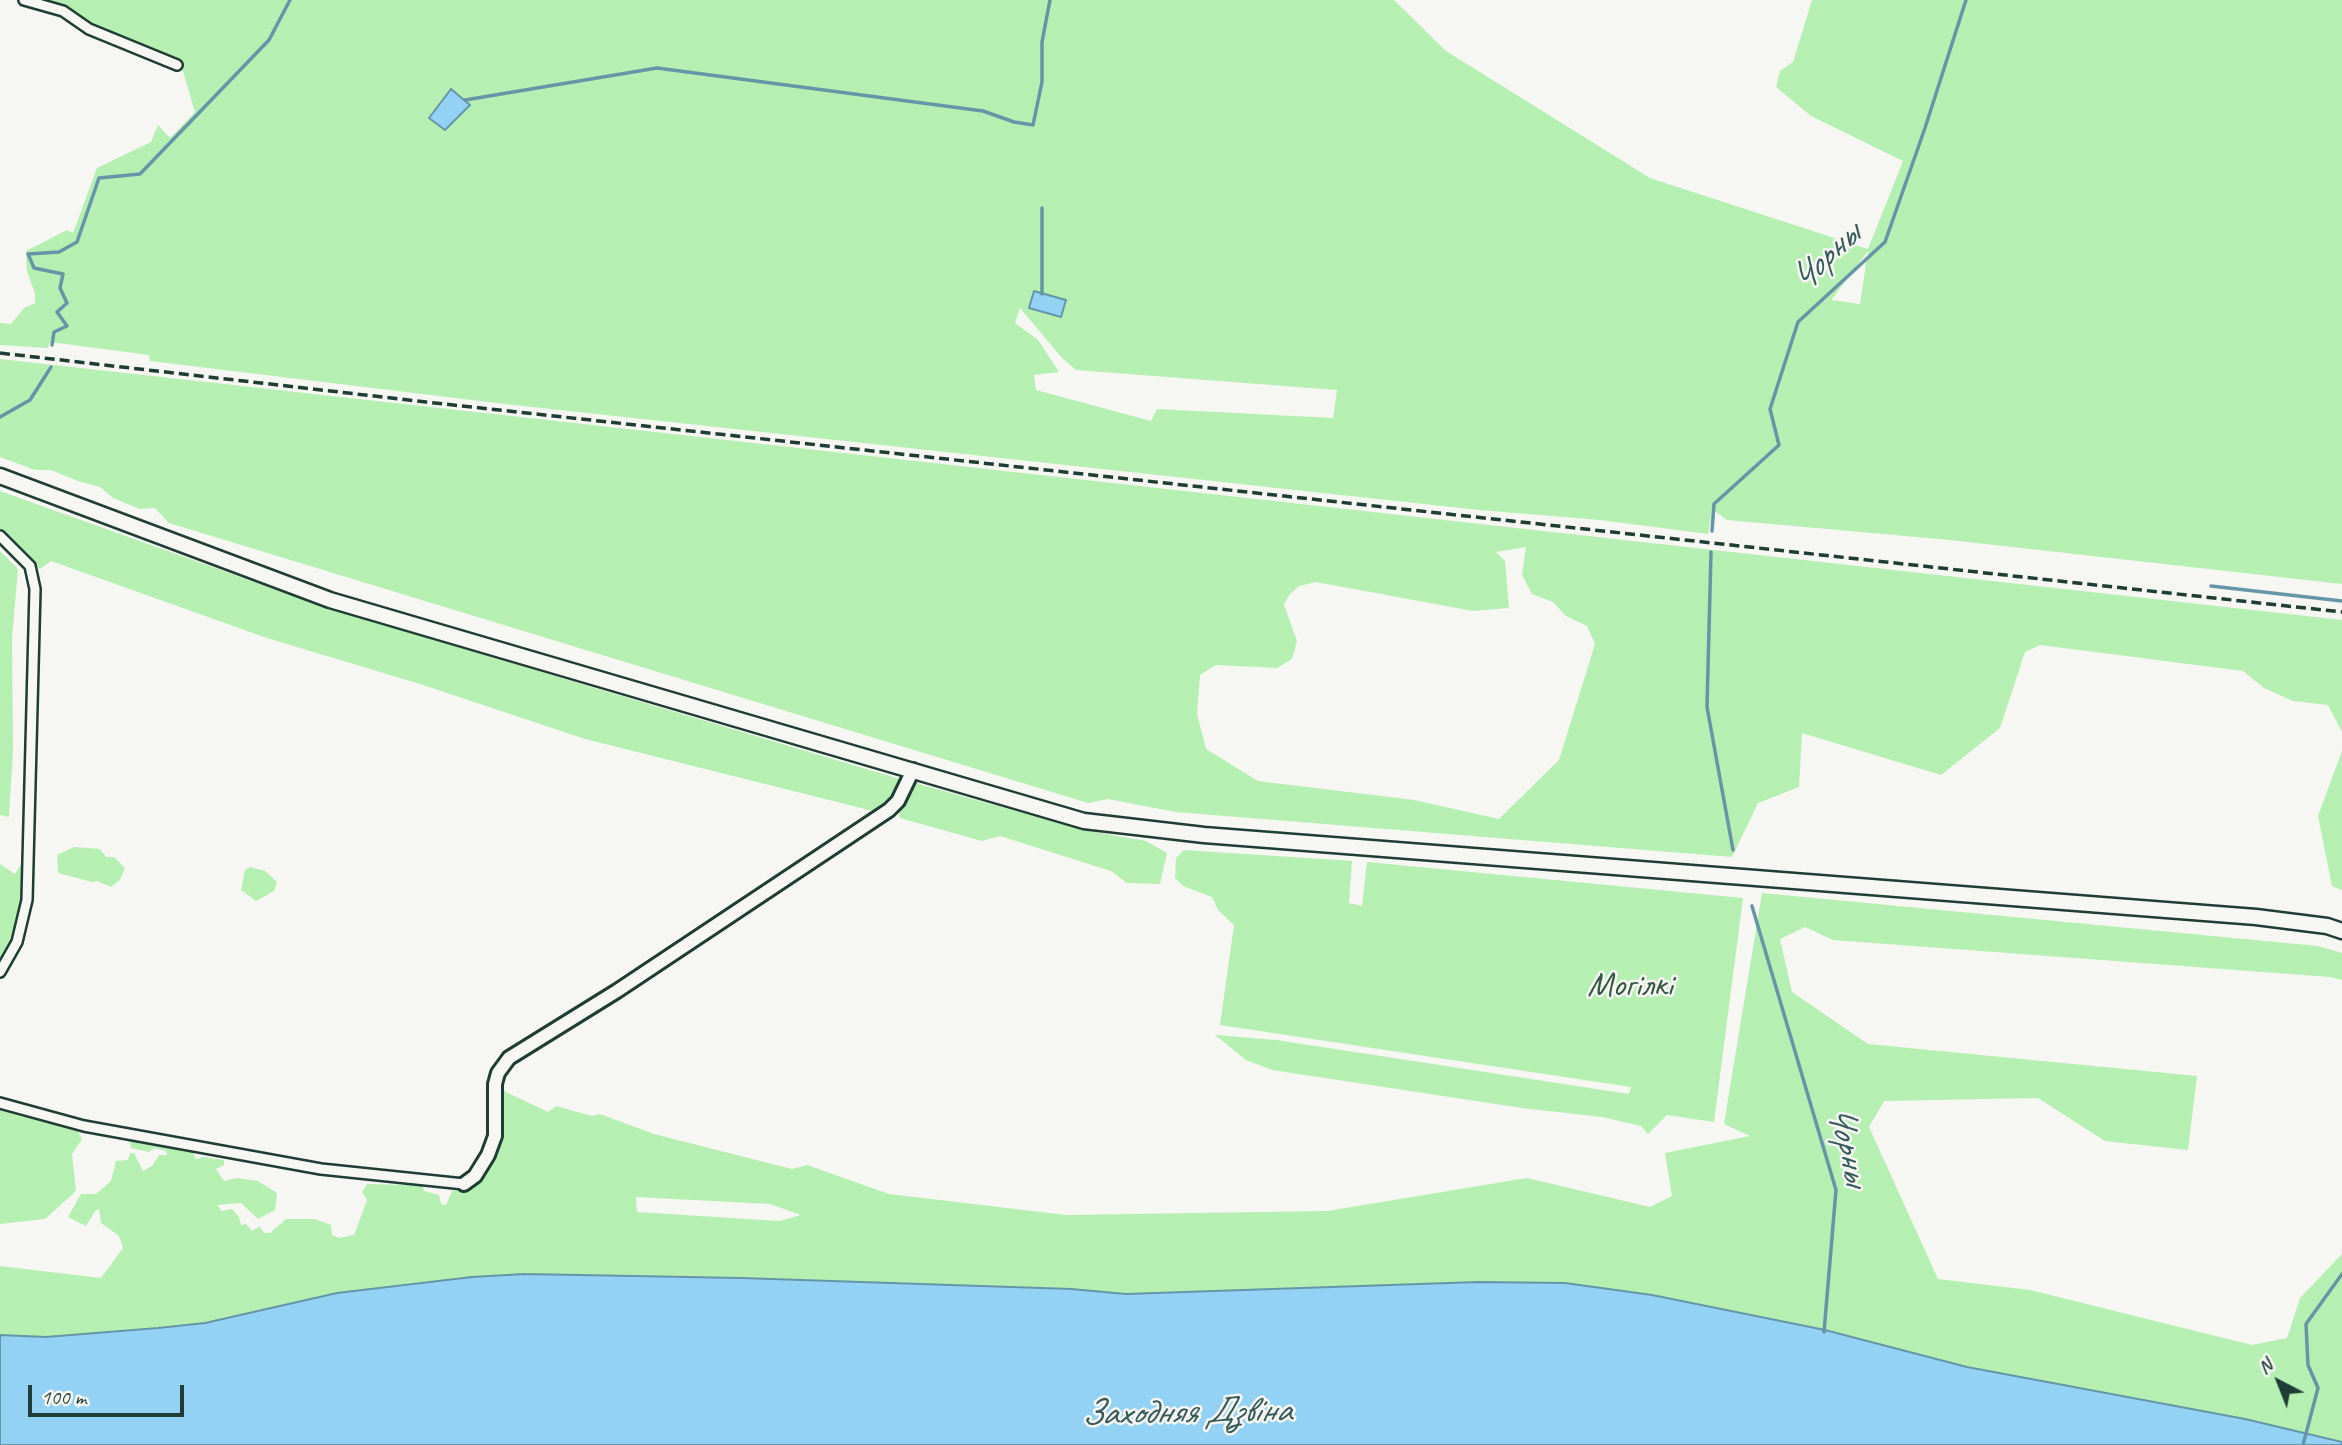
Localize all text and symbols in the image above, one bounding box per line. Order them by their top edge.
water label: Чорны [1782,214,1870,302]
park label: Могілкі [1587,965,1673,1007]
water label: Чорны [1816,1101,1878,1189]
north arrow [2244,1347,2314,1417]
text: N [2253,1354,2277,1379]
scale bar [32,1372,187,1416]
text: 100 m [41,1384,86,1410]
water label: Заходняя Дзвіна [1081,1389,1291,1437]

